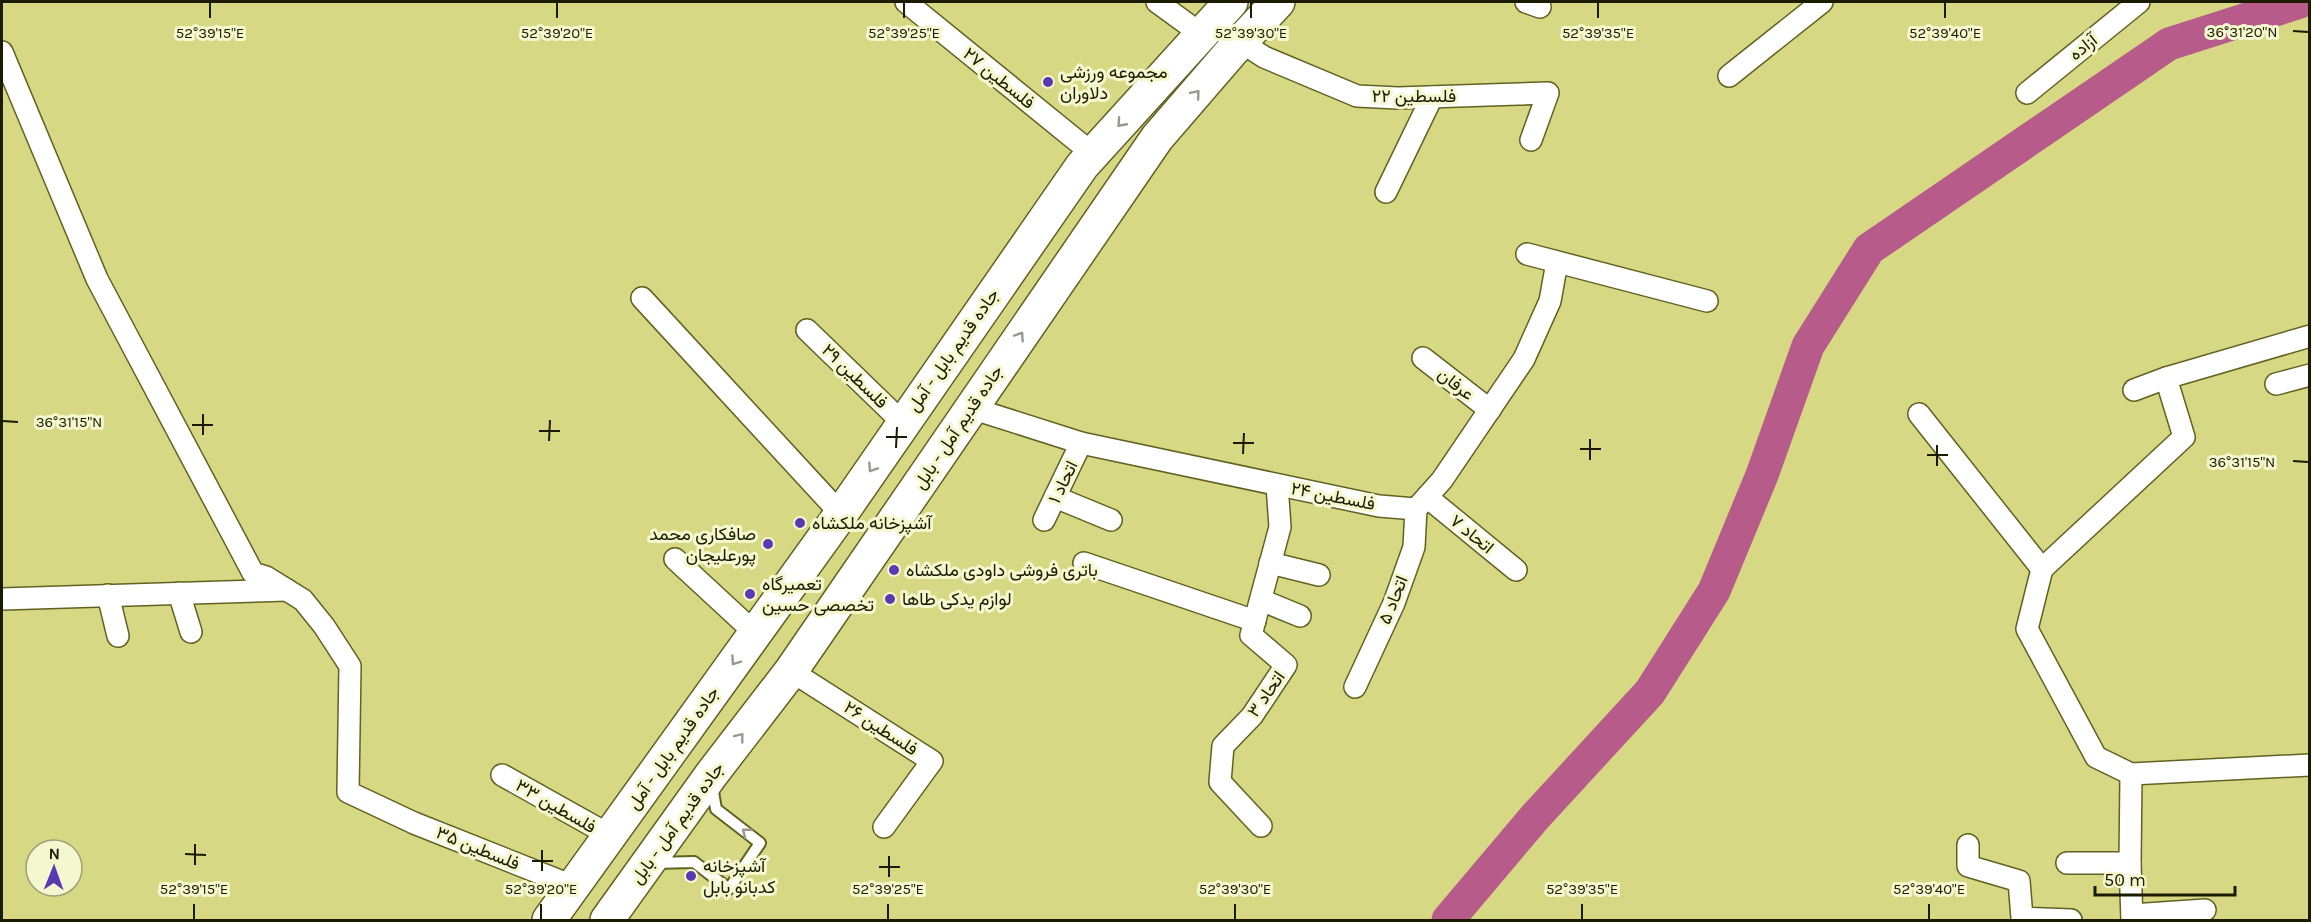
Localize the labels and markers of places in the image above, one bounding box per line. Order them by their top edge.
place label: مجموعه ورزشی دلاوران [1060,61,1168,104]
marker: مجموعه ورزشی دلاوران [1041,75,1055,89]
place label: آشپزخانه ملکشاه [812,512,933,535]
marker: آشپزخانه ملکشاه [793,516,807,530]
place label: صافکاری محمد پورعلیجان [649,523,756,567]
marker: صافکاری محمد پورعلیجان [761,537,775,551]
place label: باتری فروشی داودی ملکشاه [906,559,1098,581]
marker: باتری فروشی داودی ملکشاه [887,563,901,577]
place label: تعمیرگاه تخصصی حسین [762,573,874,616]
marker: تعمیرگاه تخصصی حسین [743,587,757,601]
place label: لوازم یدکی طاها [902,588,1012,611]
marker: لوازم یدکی طاها [883,592,897,606]
place label: آشپزخانه کدبانو بابل [703,855,775,898]
marker: آشپزخانه کدبانو بابل [684,869,698,883]

